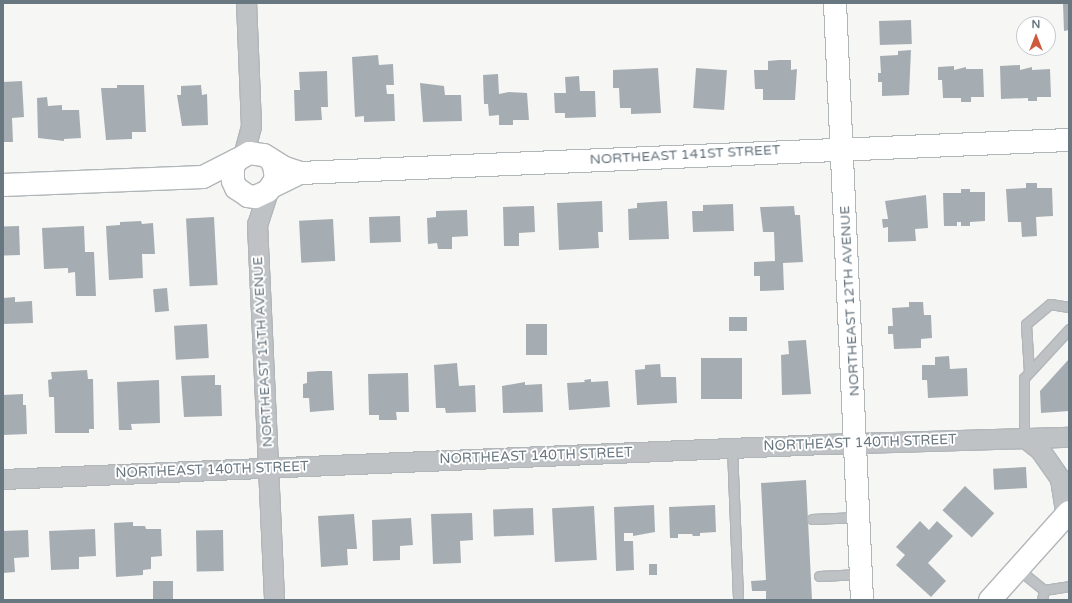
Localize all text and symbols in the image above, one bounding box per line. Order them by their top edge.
north arrow [1016,16,1056,56]
text: N [1032,18,1040,31]
street label: NORTHEAST 141ST STREET [589,142,781,168]
street label: NORTHEAST 12TH AVENUE [837,205,863,397]
street label: NORTHEAST 11TH AVENUE [250,256,276,448]
street label: NORTHEAST 140TH STREET [763,431,957,455]
street label: NORTHEAST 140TH STREET [439,444,633,468]
street label: NORTHEAST 140TH STREET [115,458,309,482]

